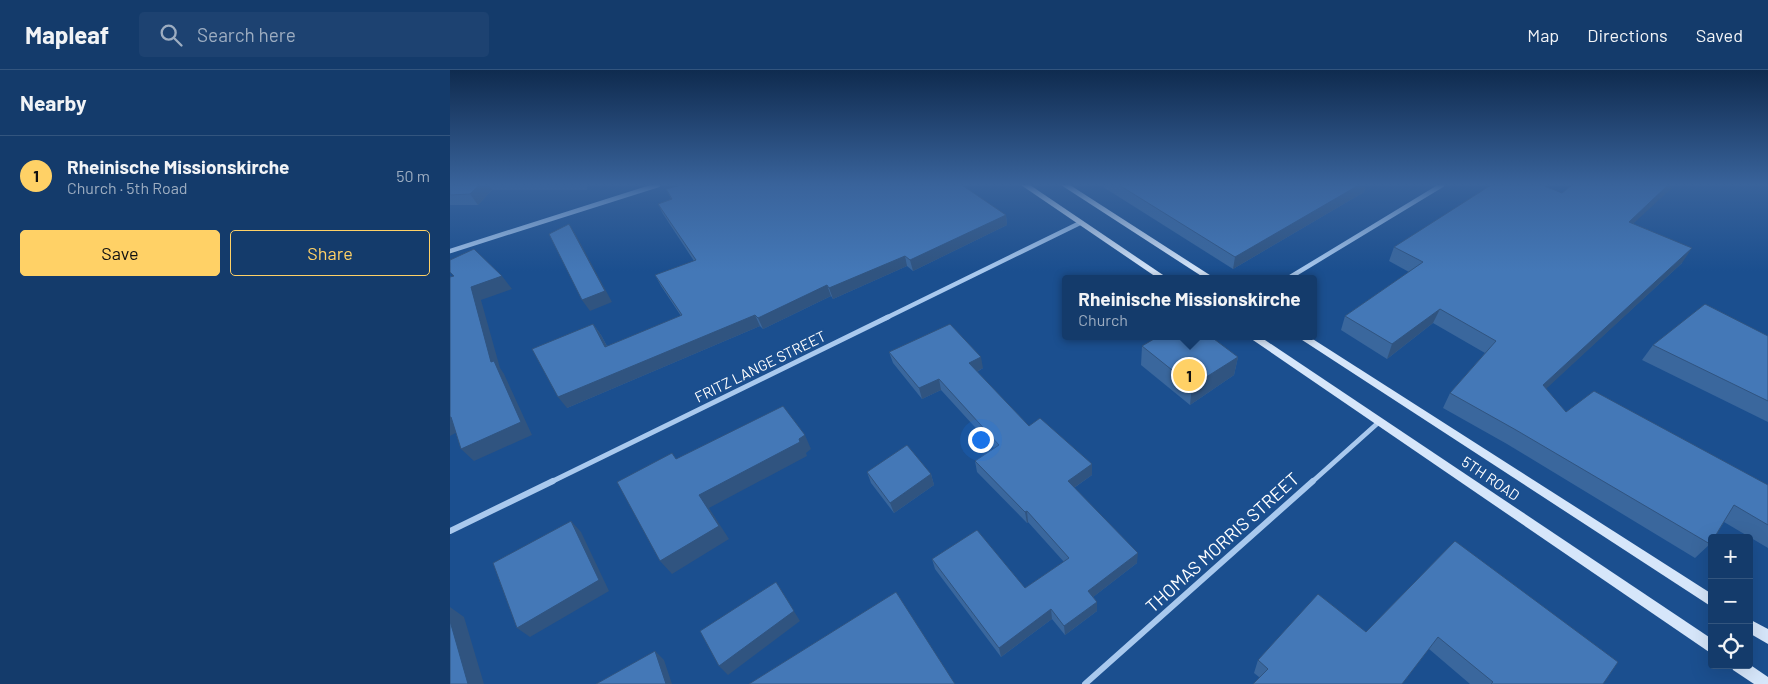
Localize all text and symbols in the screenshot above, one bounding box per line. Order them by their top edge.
search box [139,12,489,57]
text: Mapleaf [25,20,109,49]
icon: search [157,21,185,49]
text: Search here [197,23,296,46]
text: Map [1527,24,1559,46]
text: Directions [1587,24,1668,46]
text: Saved [1696,24,1743,46]
text: Nearby [20,90,86,115]
text: Rheinische Missionskirche [67,155,289,178]
text: 1 [33,166,39,185]
text: 50 m [396,166,430,185]
text: Church · 5th Road [67,178,188,197]
button: Save [20,230,220,276]
button: Share [230,230,430,276]
popup [1062,275,1317,340]
text: Rheinische Missionskirche [1078,287,1301,310]
text: Church [1078,310,1128,329]
street label: FRITZ LANGE STREET [691,326,829,406]
pin: 1 [1173,356,1205,394]
your location [968,427,994,453]
street label: 5TH ROAD [1459,452,1523,504]
street label: THOMAS MORRIS STREET [1141,467,1303,617]
map controls [1708,534,1753,669]
button: + [1708,534,1753,579]
button: − [1708,579,1753,624]
button: locate [1708,624,1753,669]

